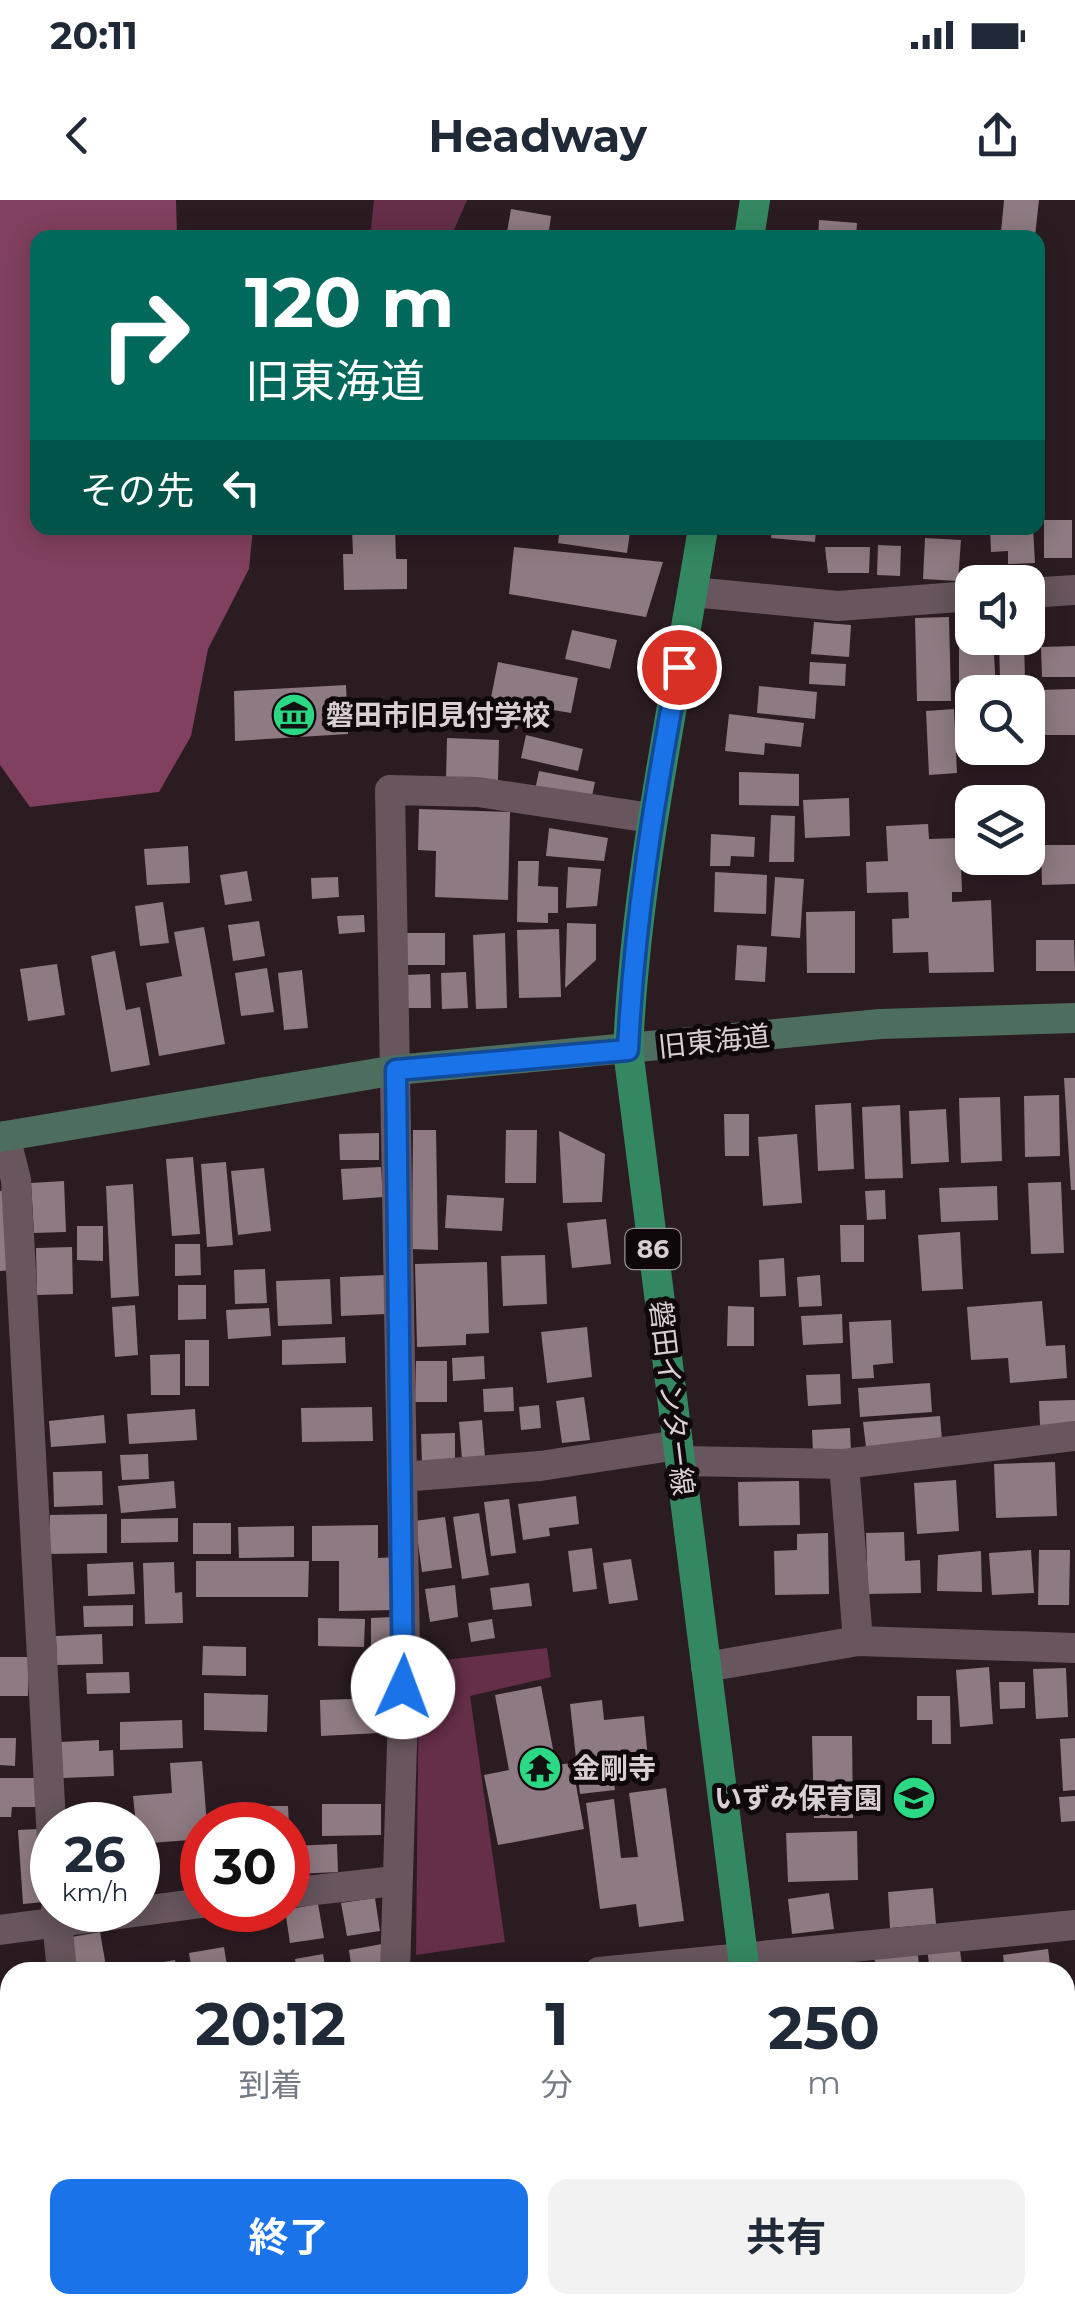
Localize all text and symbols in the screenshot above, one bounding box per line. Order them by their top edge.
text: 20:11 [50,12,138,59]
icon: back [50,108,105,163]
text: Headway [428,108,647,163]
icon: share [970,108,1025,163]
text: 120 m [245,259,455,345]
icon: right [80,270,210,400]
text: 旧東海道 [245,353,425,408]
icon: left [214,460,269,515]
text: その先 [80,467,194,514]
map controls [955,565,1045,875]
button: sound [955,565,1045,655]
pin [637,625,722,710]
icon: arrive [652,640,707,695]
button: search [955,675,1045,765]
museum icon: 磐田市旧見付学校 [271,692,317,738]
place label: 磐田市旧見付学校 [326,698,550,732]
button: layers [955,785,1045,875]
street label: 旧東海道 [657,1018,771,1064]
road number: 86 [626,1229,680,1269]
street label: 磐田インター線 [643,1299,701,1497]
position arrow [351,1635,455,1739]
temple icon: 金剛寺 [517,1745,563,1791]
place label: 金剛寺 [572,1751,656,1785]
school or university icon: いずみ保育園 [891,1775,937,1821]
place label: いずみ保育園 [714,1781,882,1815]
speed limit sign: 30 [180,1802,310,1932]
text: 26 [64,1824,126,1885]
text: km/h [62,1877,128,1907]
text: 20:12 [195,1987,346,2060]
text: 1 [545,1987,569,2060]
text: 250 [768,1991,880,2064]
text: m [807,2063,841,2102]
text: 到着 [238,2065,302,2104]
text: 分 [541,2065,573,2104]
button: 終了 [50,2179,528,2294]
button: 共有 [548,2179,1025,2294]

